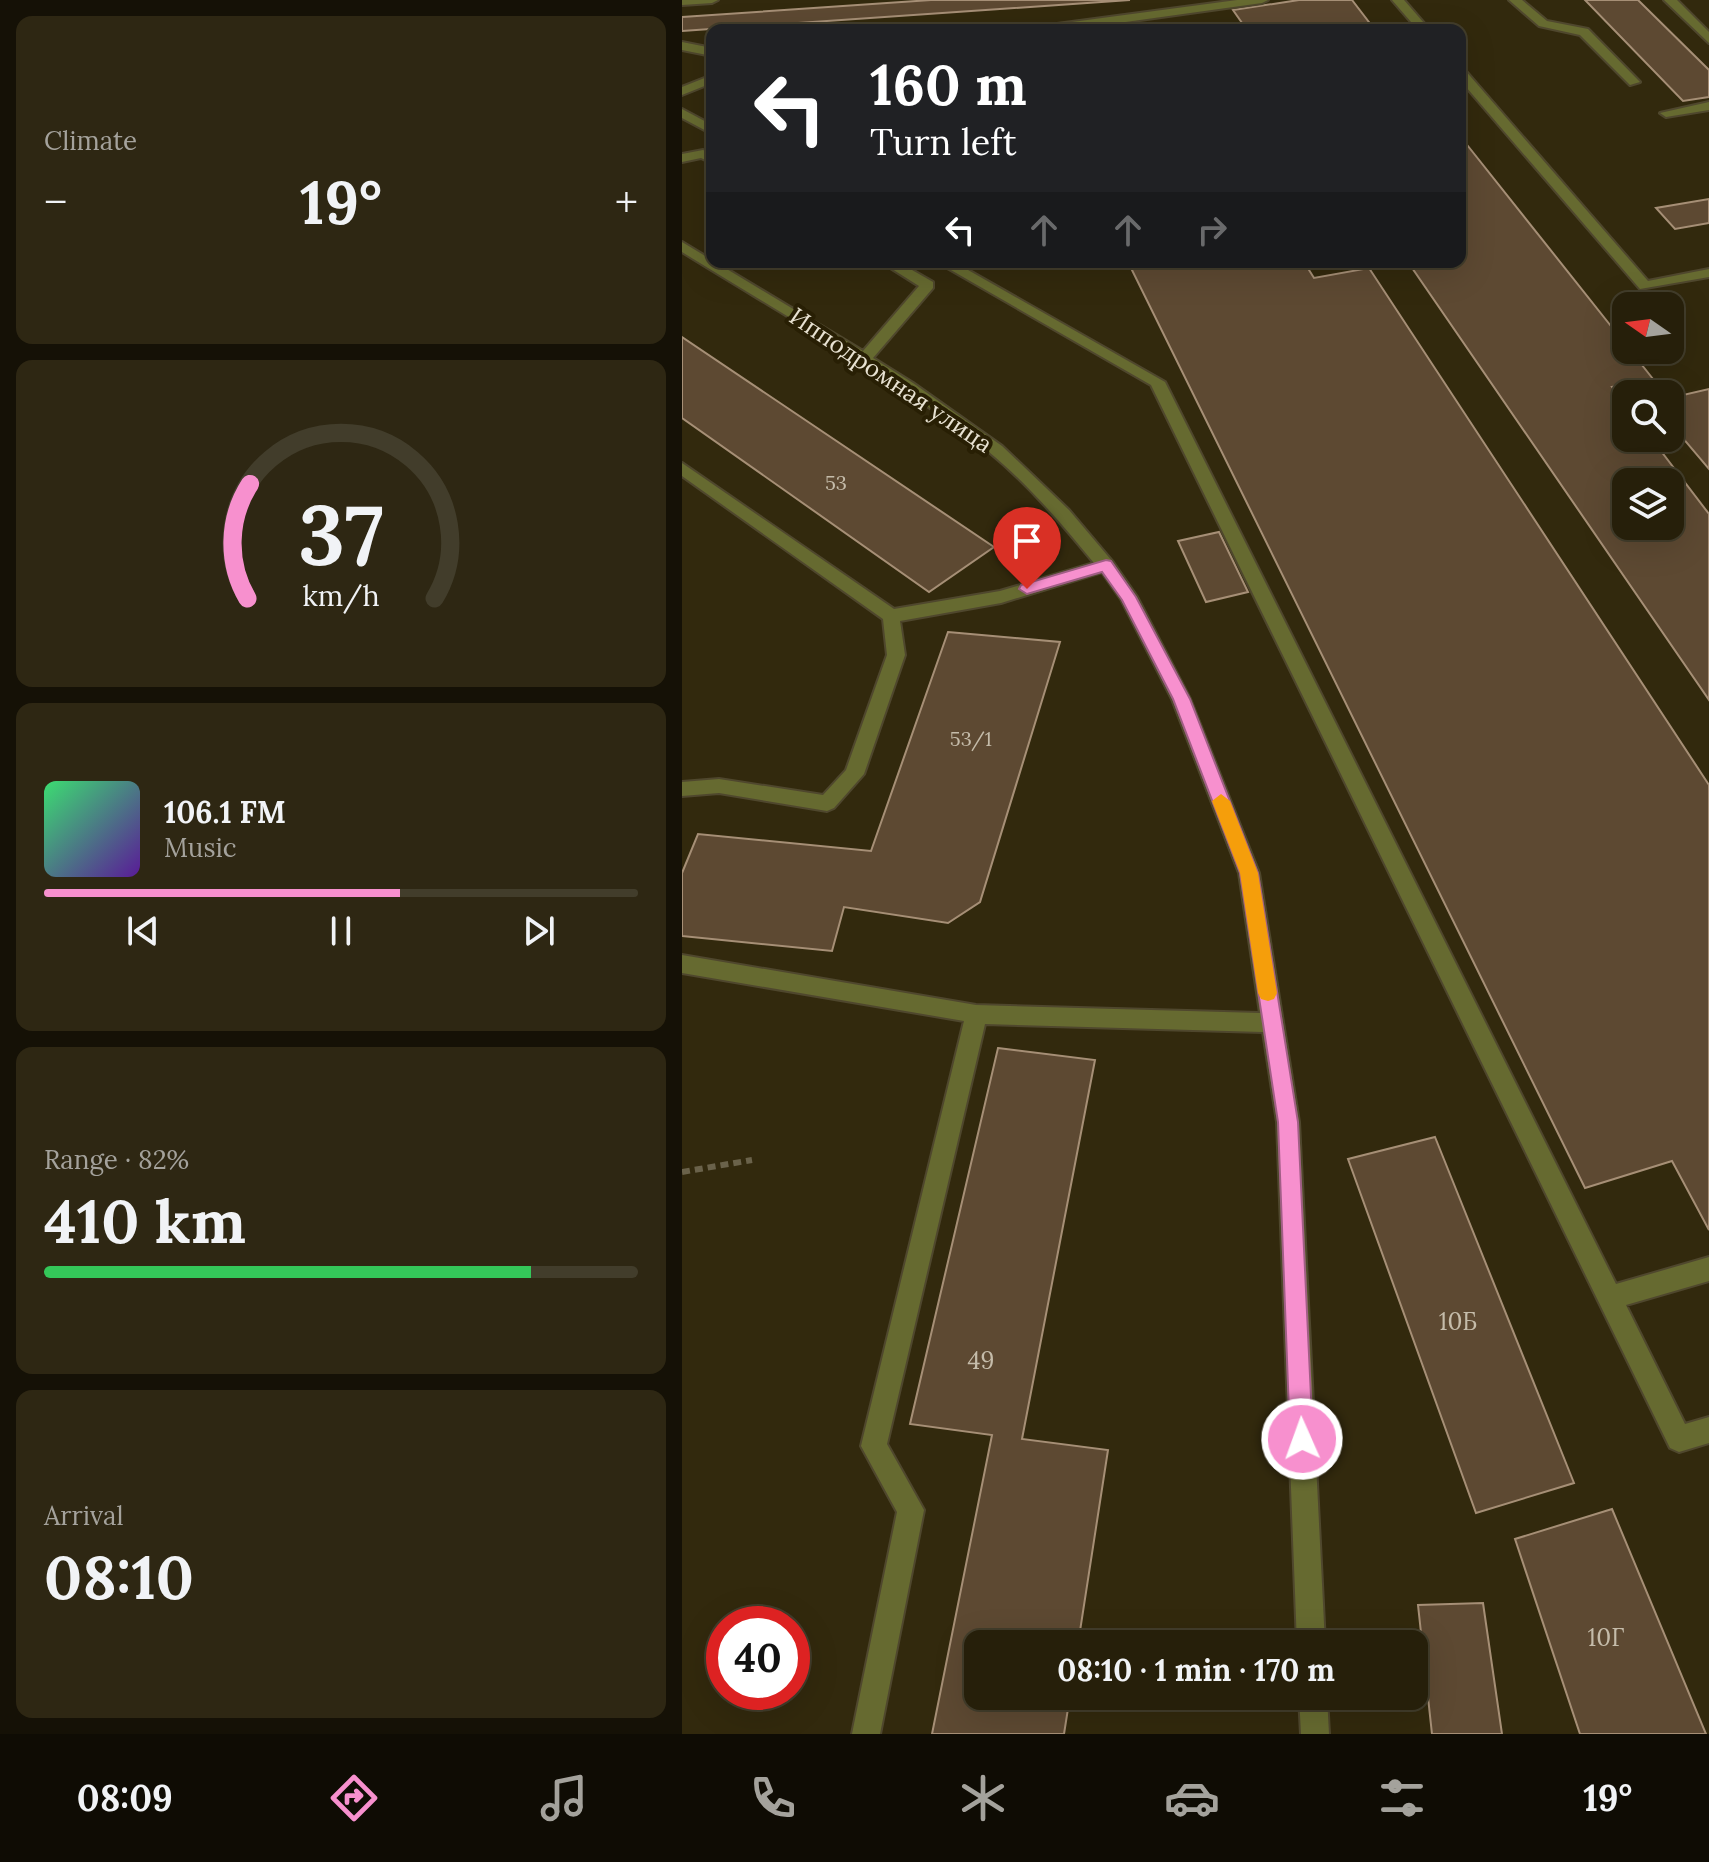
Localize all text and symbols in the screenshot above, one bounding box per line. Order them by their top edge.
text: 160 m [870,49,1027,120]
icon: left [738,56,842,160]
text: Turn left [870,119,1017,165]
text: Climate [44,124,137,157]
text: 19° [300,164,382,240]
text: − [44,174,67,230]
text: + [615,174,638,230]
icon: left [938,208,982,252]
icon: ahead [1022,208,1066,252]
icon: ahead [1106,208,1150,252]
icon: right [1190,208,1234,252]
north arrow [1612,292,1684,364]
map controls [1612,292,1684,540]
street label: Ипподромная улица [784,301,998,459]
button: search [1612,380,1684,452]
button: layers [1612,468,1684,540]
house number: 53 [825,470,847,495]
text: 37 [298,481,384,588]
pin [993,507,1061,589]
icon: arrive [1005,519,1049,563]
text: km/h [302,578,380,615]
house number: 53/1 [950,726,992,752]
text: 106.1 FM [164,793,286,831]
text: Music [164,831,237,864]
icon: previous [121,909,165,953]
icon: pause [319,909,363,953]
icon: next [517,909,561,953]
text: Range · 82% [44,1143,189,1176]
text: 410 km [44,1183,246,1259]
house number: 10Б [1439,1306,1477,1337]
house number: 49 [968,1345,994,1376]
position arrow [1260,1397,1344,1481]
text: Arrival [44,1499,123,1532]
text: 08:10 [44,1539,194,1615]
speed limit sign: 40 [706,1606,810,1710]
house number: 10Г [1588,1622,1624,1653]
text: 08:10 · 1 min · 170 m [1057,1651,1335,1689]
icon: directions [326,1770,382,1826]
icon: music [536,1770,592,1826]
icon: phone [745,1770,801,1826]
icon: climate [955,1770,1011,1826]
icon: car [1164,1770,1220,1826]
icon: filters [1374,1770,1430,1826]
text: 08:09 [77,1775,173,1821]
text: 19° [1583,1775,1632,1821]

